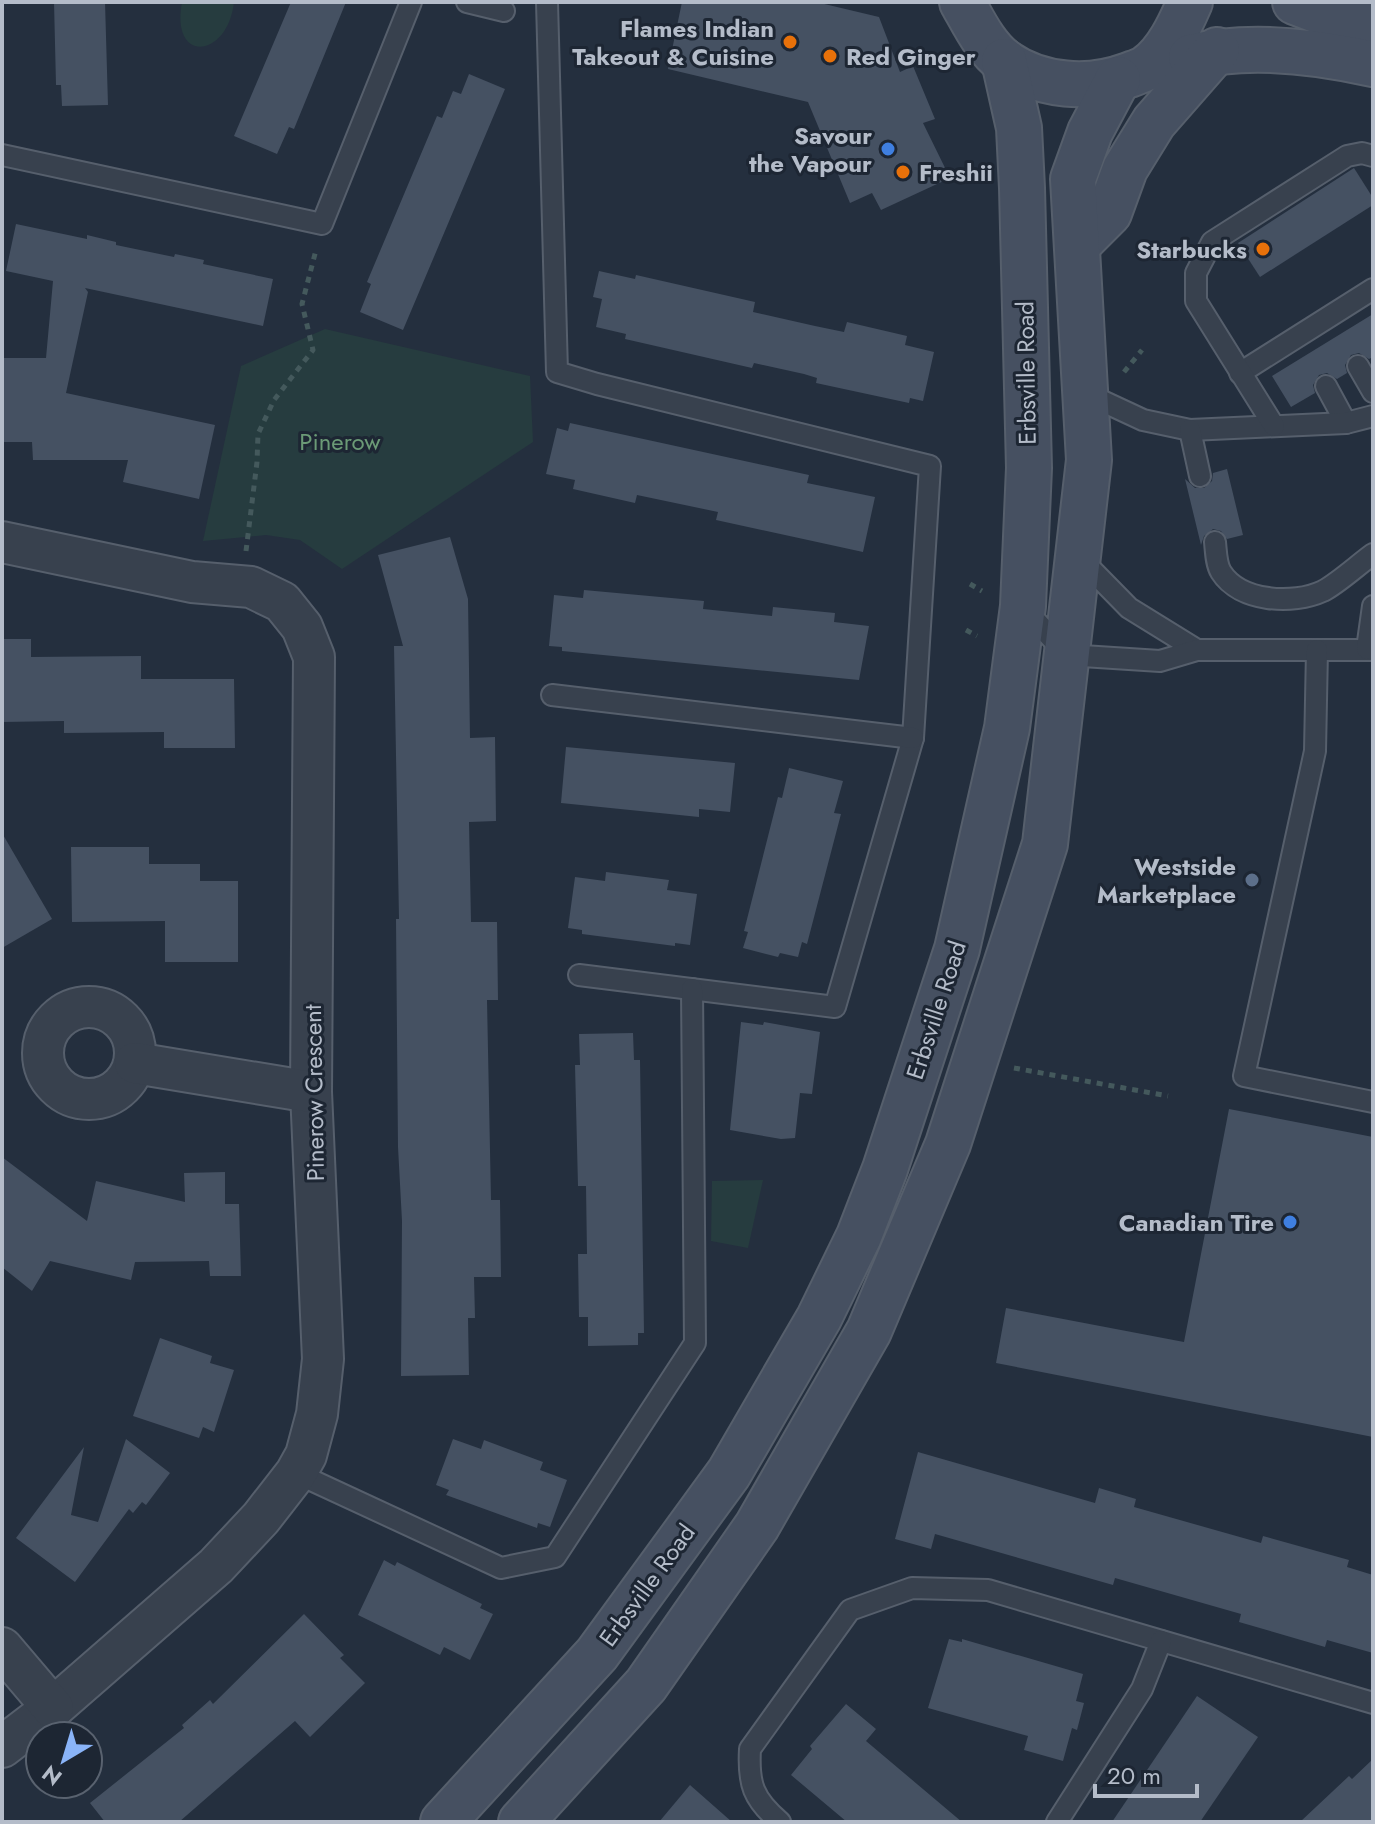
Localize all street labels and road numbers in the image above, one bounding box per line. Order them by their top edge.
street label: Erbsville Road [1007,301,1045,445]
street label: Erbsville Road [897,936,975,1084]
street label: Pinerow Crescent [295,1004,333,1182]
street label: Erbsville Road [591,1517,703,1653]

